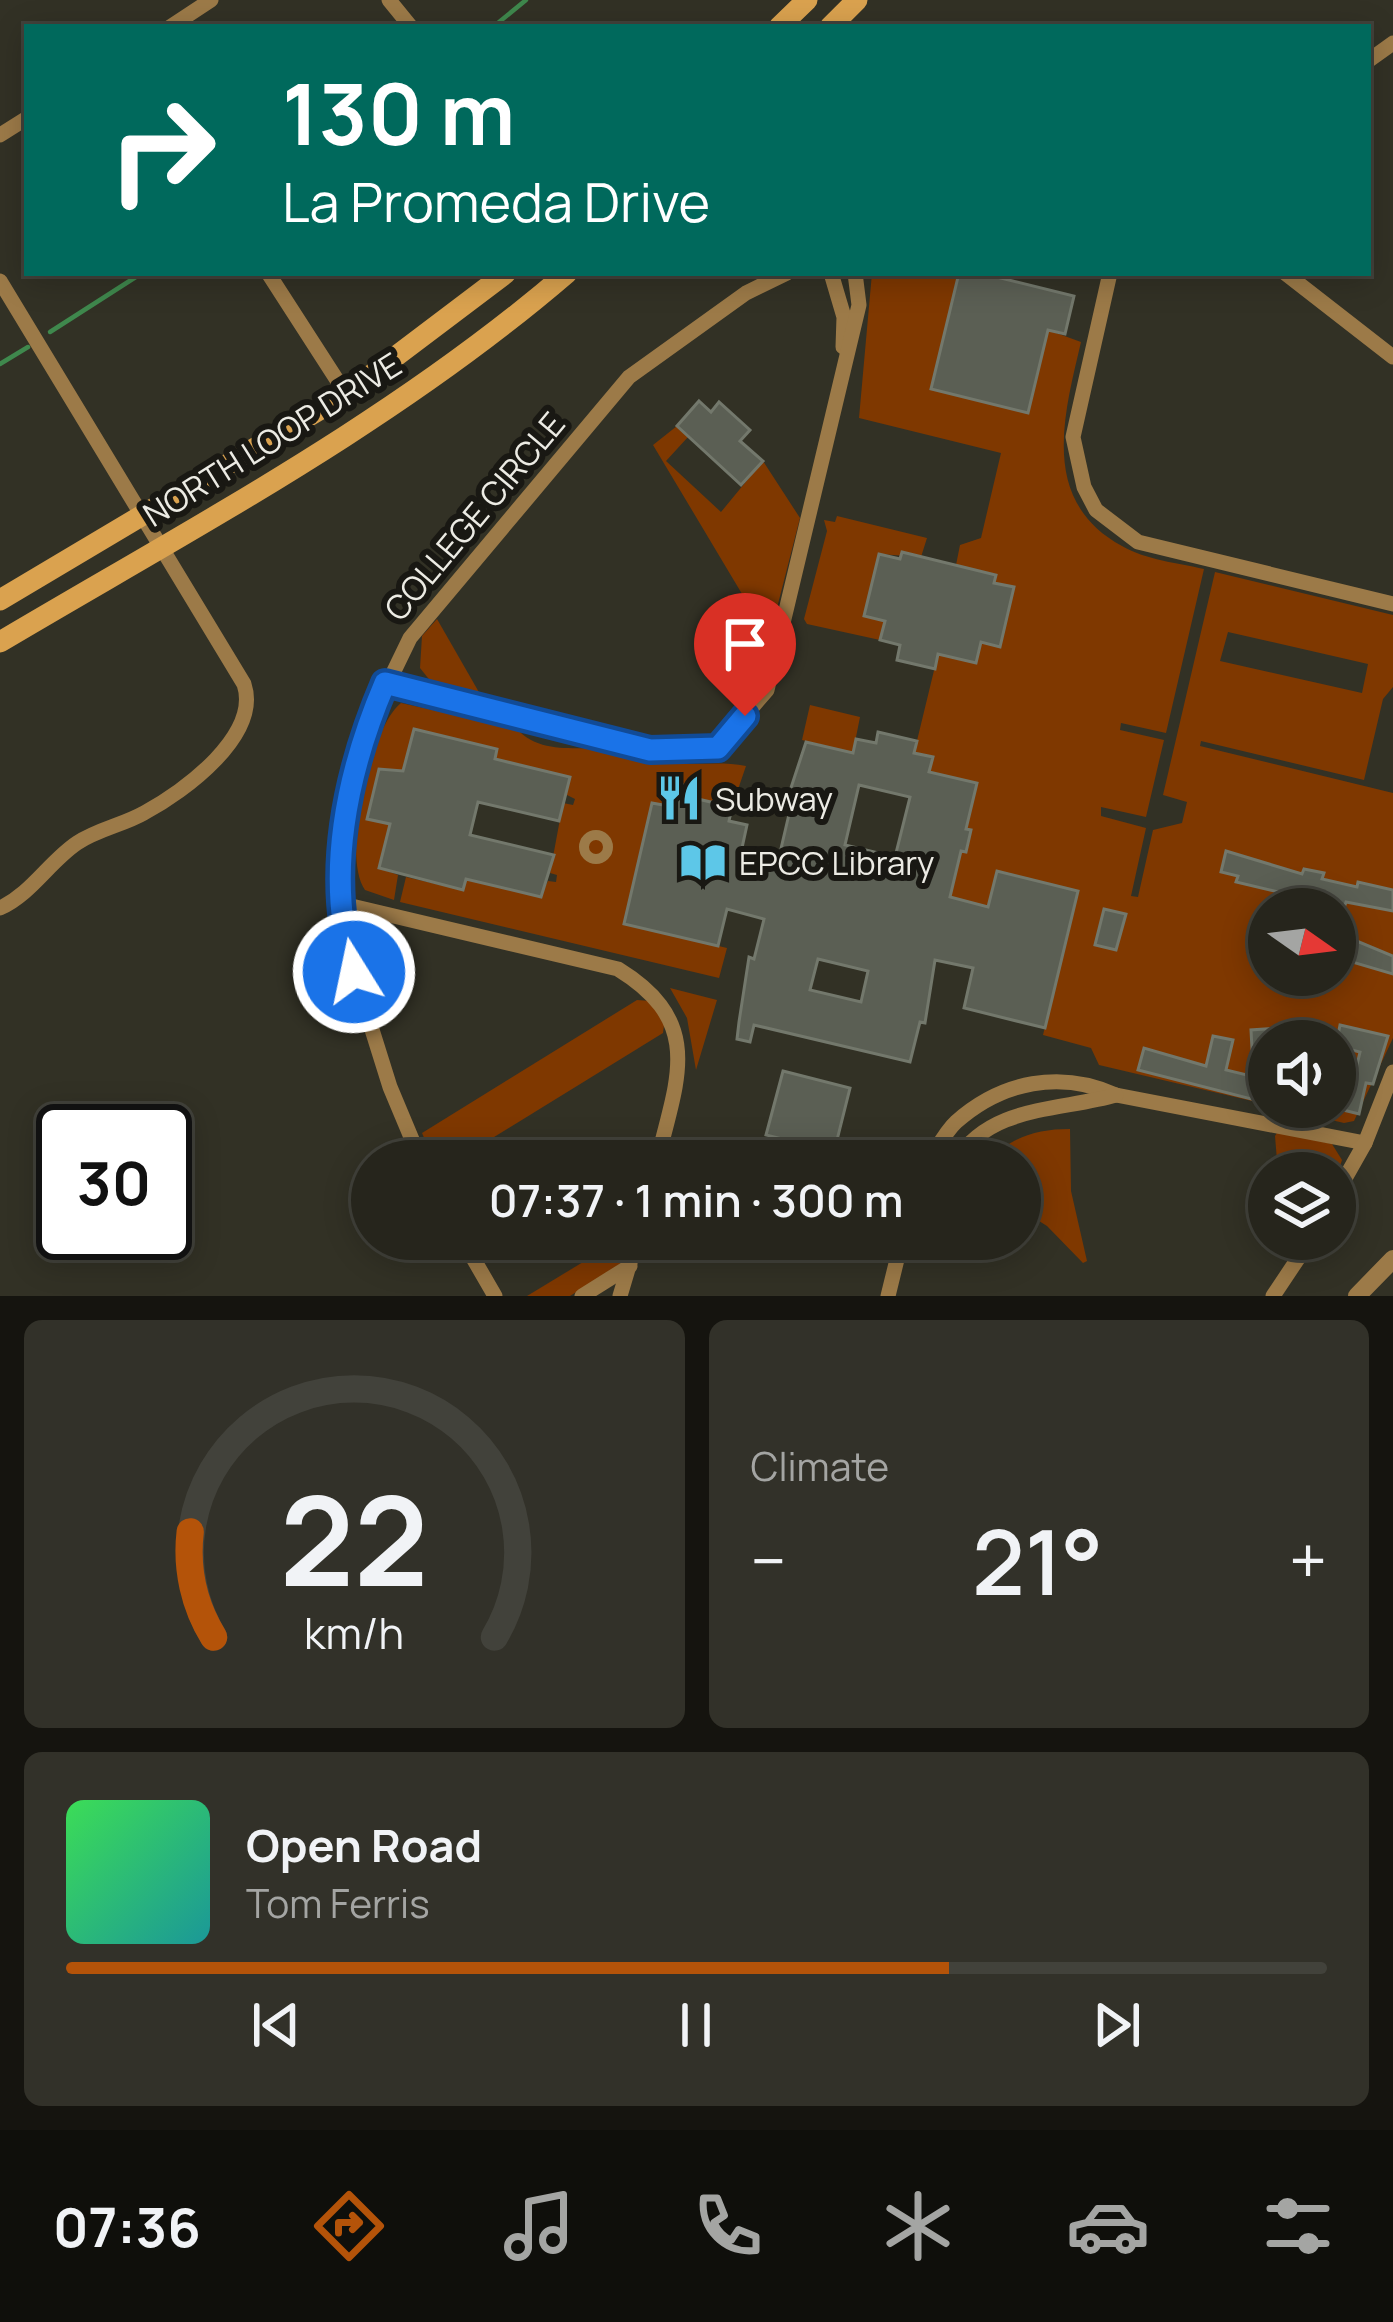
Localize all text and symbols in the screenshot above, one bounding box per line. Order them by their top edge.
text: 130 m [282,55,515,170]
icon: right [84,72,240,228]
text: La Promeda Drive [282,164,710,238]
street label: NORTH LOOP DRIVE [135,341,409,537]
street label: COLLEGE CIRCLE [374,402,574,630]
pin [694,593,796,716]
icon: arrive [712,611,778,677]
restaurant icon: Subway [654,773,704,823]
place label: Subway [715,776,833,821]
library icon: EPCC Library [678,837,728,887]
place label: EPCC Library [739,840,934,885]
north arrow [1248,888,1356,996]
map controls [1248,888,1356,1260]
position arrow [291,909,417,1035]
button: sound [1248,1020,1356,1128]
speed limit sign: 30 [36,1104,192,1260]
button: layers [1248,1152,1356,1260]
text: 07:37 · 1 min · 300 m [489,1169,903,1231]
text: Climate [751,1439,889,1493]
text: 22 [280,1453,429,1623]
text: 21° [972,1499,1103,1622]
text: − [751,1515,786,1605]
text: + [1289,1515,1327,1605]
text: km/h [304,1603,404,1662]
text: Open Road [246,1814,482,1876]
text: Tom Ferris [246,1876,430,1930]
icon: previous [243,1992,309,2058]
icon: pause [663,1992,729,2058]
icon: next [1084,1992,1150,2058]
icon: directions [307,2184,391,2268]
icon: music [497,2184,581,2268]
icon: phone [686,2184,770,2268]
icon: climate [876,2184,960,2268]
icon: car [1066,2184,1150,2268]
icon: filters [1256,2184,1340,2268]
text: 07:36 [53,2189,201,2263]

